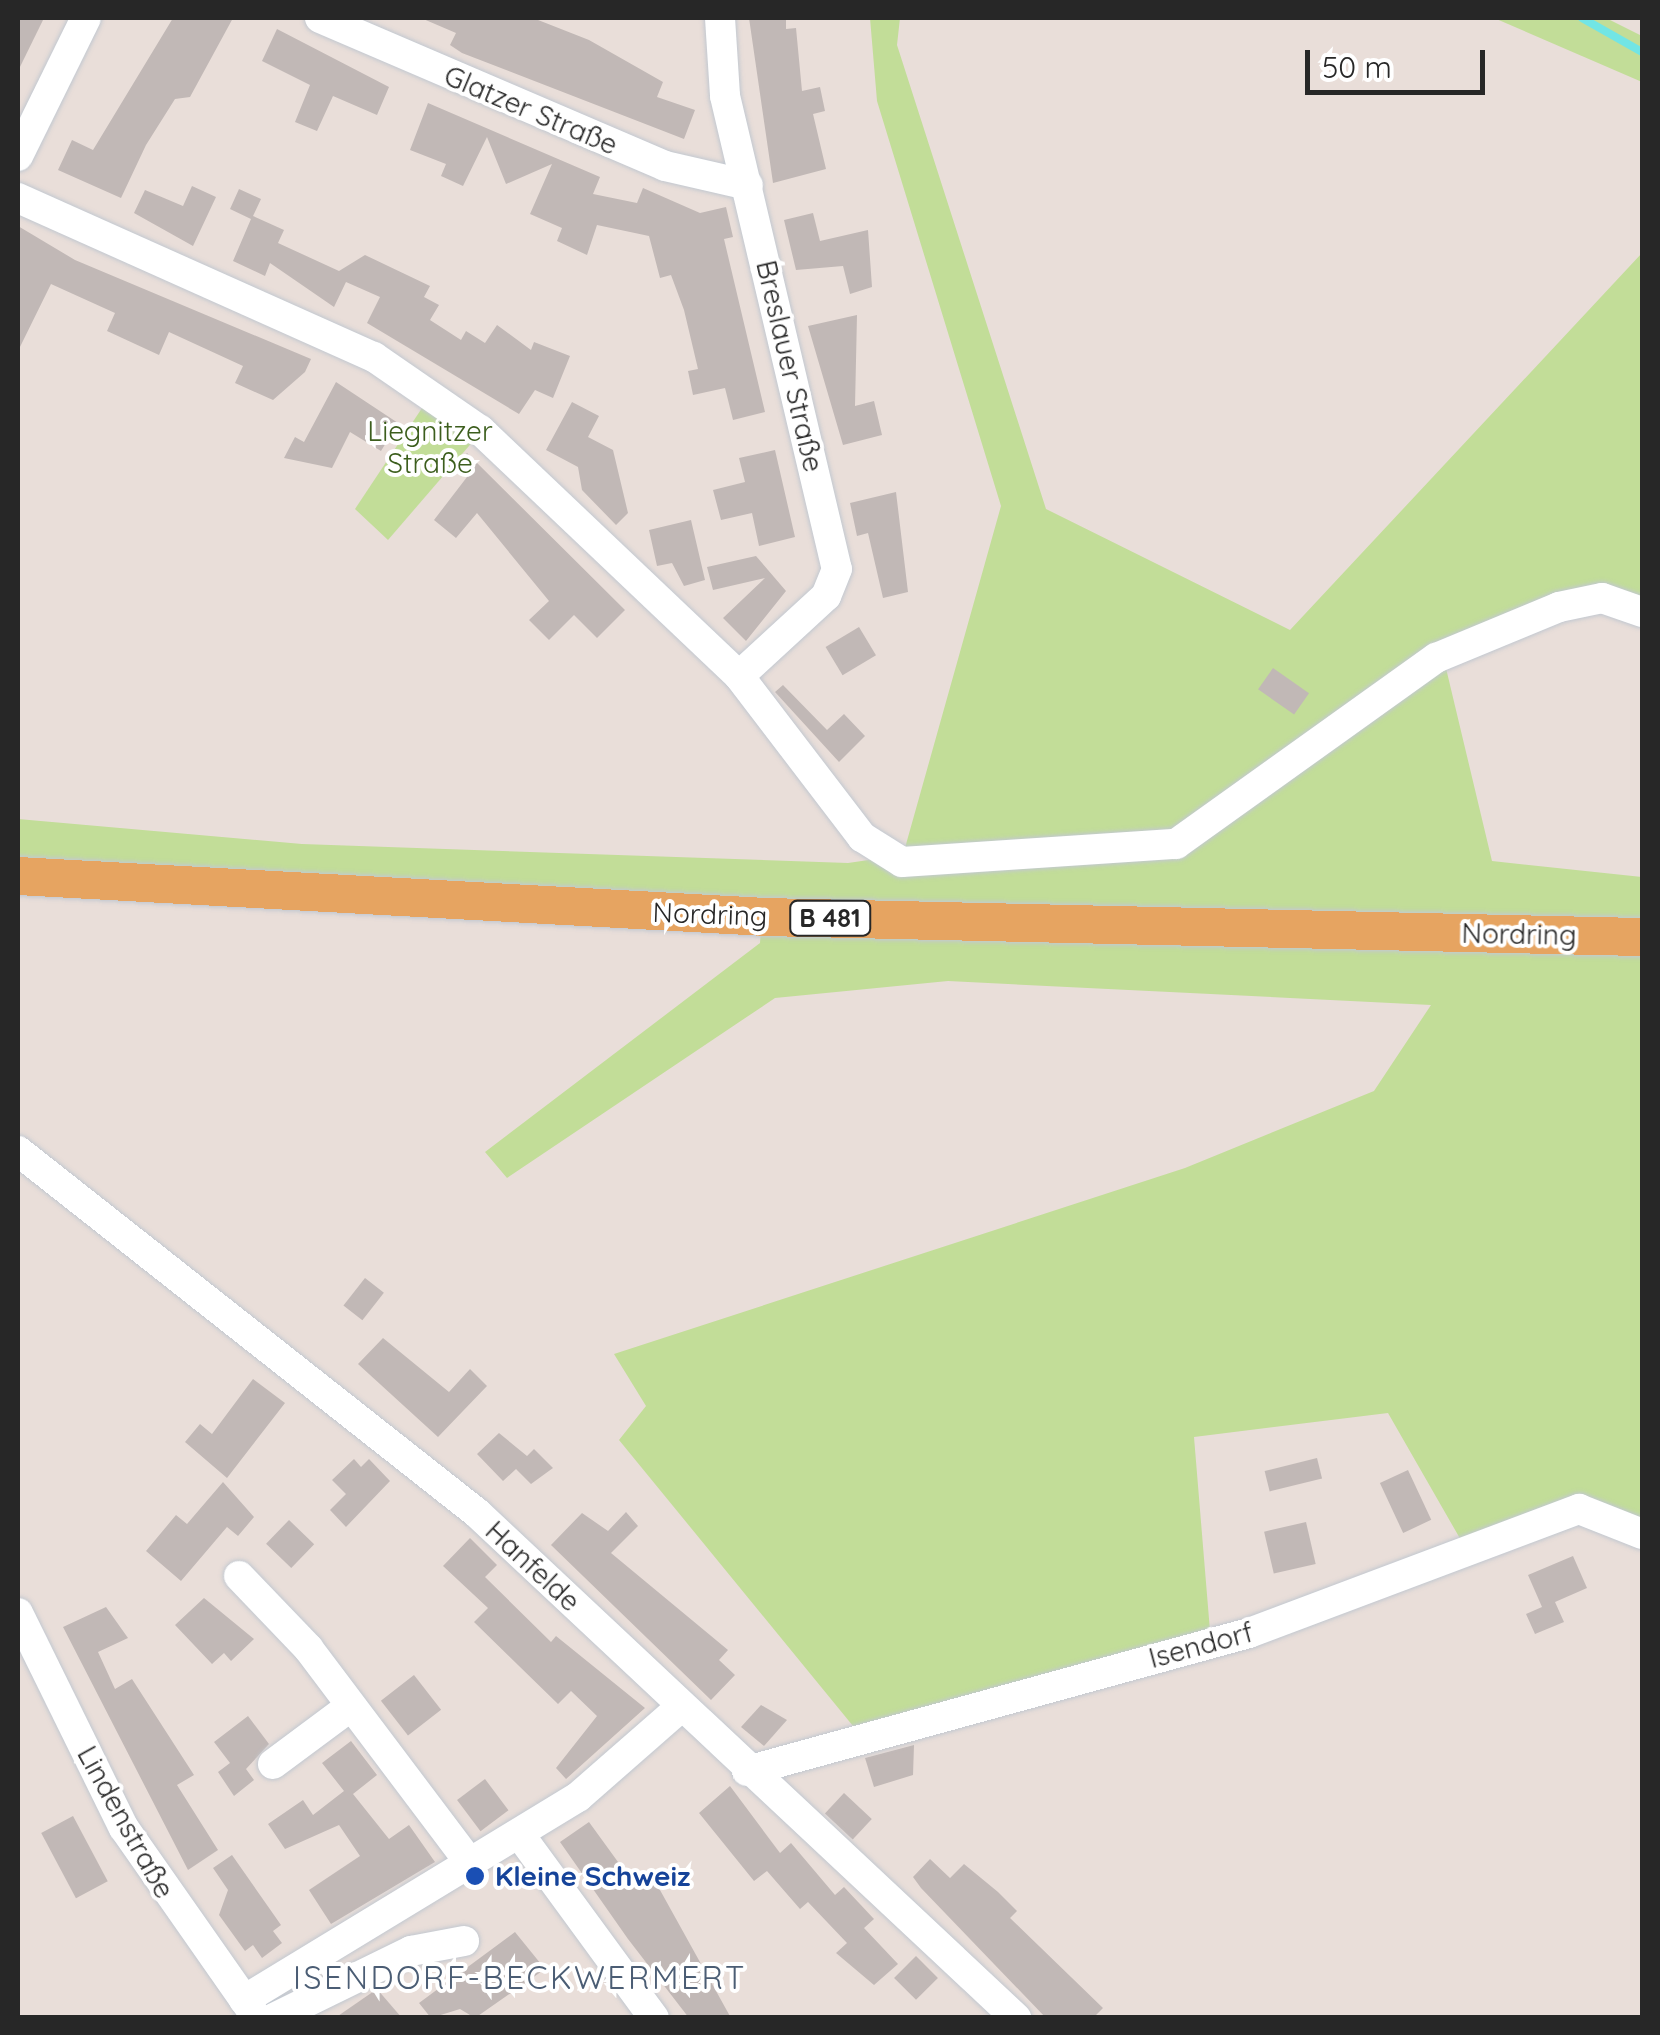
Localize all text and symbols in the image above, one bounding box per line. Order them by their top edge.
scale bar [1310,30,1490,92]
text: 50 m [1322,48,1392,86]
street label: Glatzer Straße [439,58,623,162]
street label: Breslauer Straße [749,257,831,475]
park label: Liegnitzer Straße [367,414,493,480]
street label: Nordring [652,895,768,933]
road number: B 481 [788,898,872,938]
street label: Nordring [1461,916,1577,952]
street label: Hanfelde [479,1514,587,1618]
street label: Isendorf [1145,1615,1257,1675]
street label: Lindenstraße [70,1740,182,1904]
place label: Kleine Schweiz [495,1859,691,1893]
marker: Kleine Schweiz [464,1865,486,1887]
district label: ISENDORF-BECKWERMERT [293,1958,747,1996]

